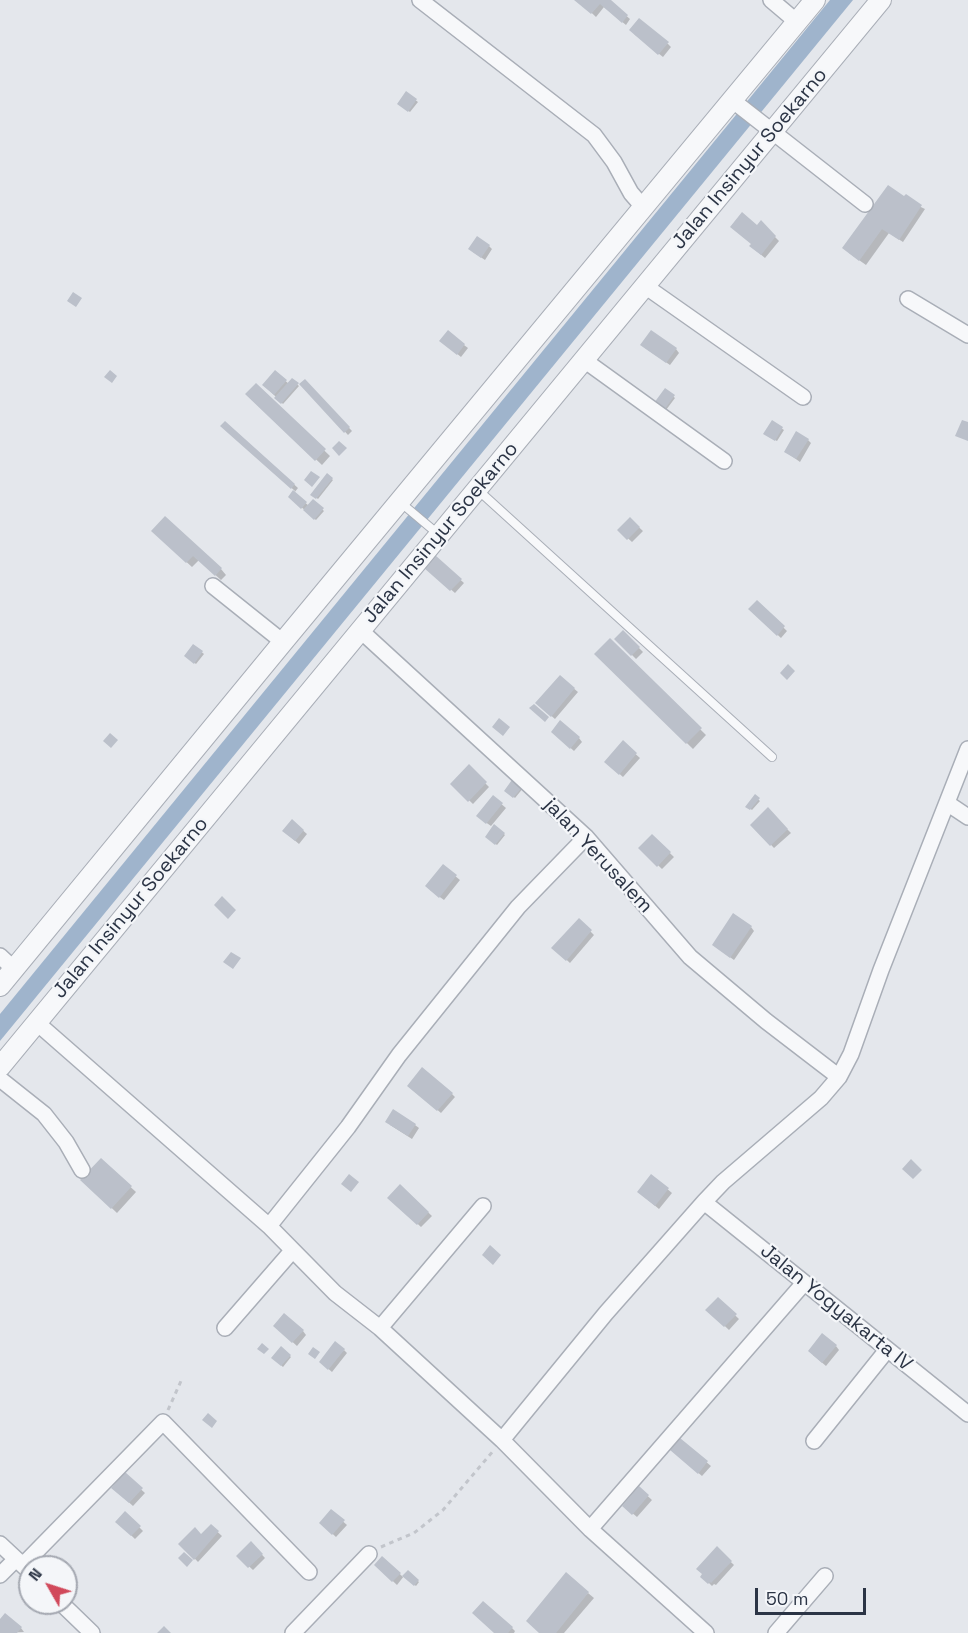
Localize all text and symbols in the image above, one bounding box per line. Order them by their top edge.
street label: Jalan Insinyur Soekarno [667,64,833,254]
street label: Jalan Insinyur Soekarno [358,438,524,628]
street label: jalan Yerusalem [539,794,657,918]
street label: Jalan Insinyur Soekarno [48,813,214,1003]
street label: Jalan Yogyakarta IV [755,1239,917,1377]
north arrow [18,1555,78,1615]
text: N [24,1564,47,1585]
scale bar [758,1576,869,1614]
text: 50 m [766,1587,808,1610]

